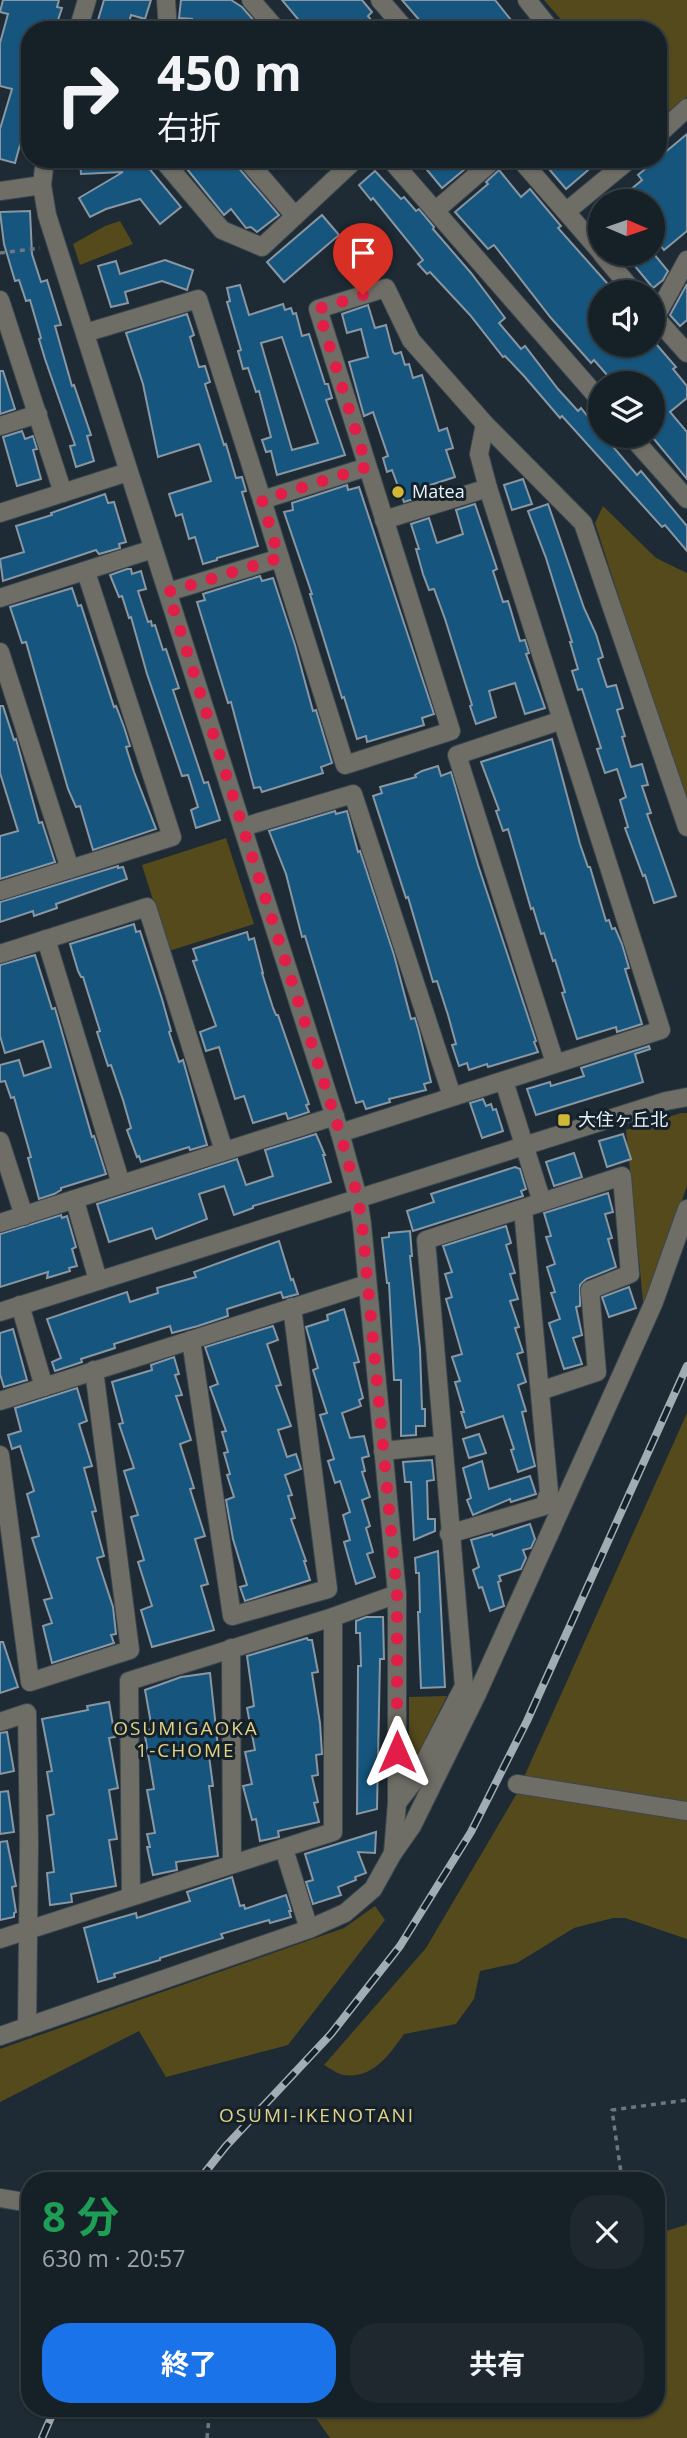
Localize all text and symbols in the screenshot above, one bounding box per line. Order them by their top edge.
text: 450 m [157,39,302,105]
icon: right [42,49,133,140]
text: 右折 [157,105,221,148]
north arrow [588,189,665,266]
map controls [588,189,665,448]
pin [333,223,393,295]
icon: arrive [344,234,382,272]
button: sound [588,280,665,357]
button: layers [588,371,665,448]
place label: Matea [412,479,465,503]
marker: Matea [390,484,406,500]
place label: 大住ヶ丘北 [578,1107,668,1131]
marker: 大住ヶ丘北 [556,1112,572,1128]
district label: OSUMIGAOKA 1-CHOME [113,1715,259,1763]
position arrow [360,1715,434,1789]
district label: OSUMI-IKENOTANI [219,2102,415,2128]
text: 8 分 [42,2187,119,2244]
button: close [570,2195,644,2269]
text: 630 m · 20:57 [42,2242,185,2274]
button: 終了 [42,2323,336,2403]
button: 共有 [350,2323,644,2403]

